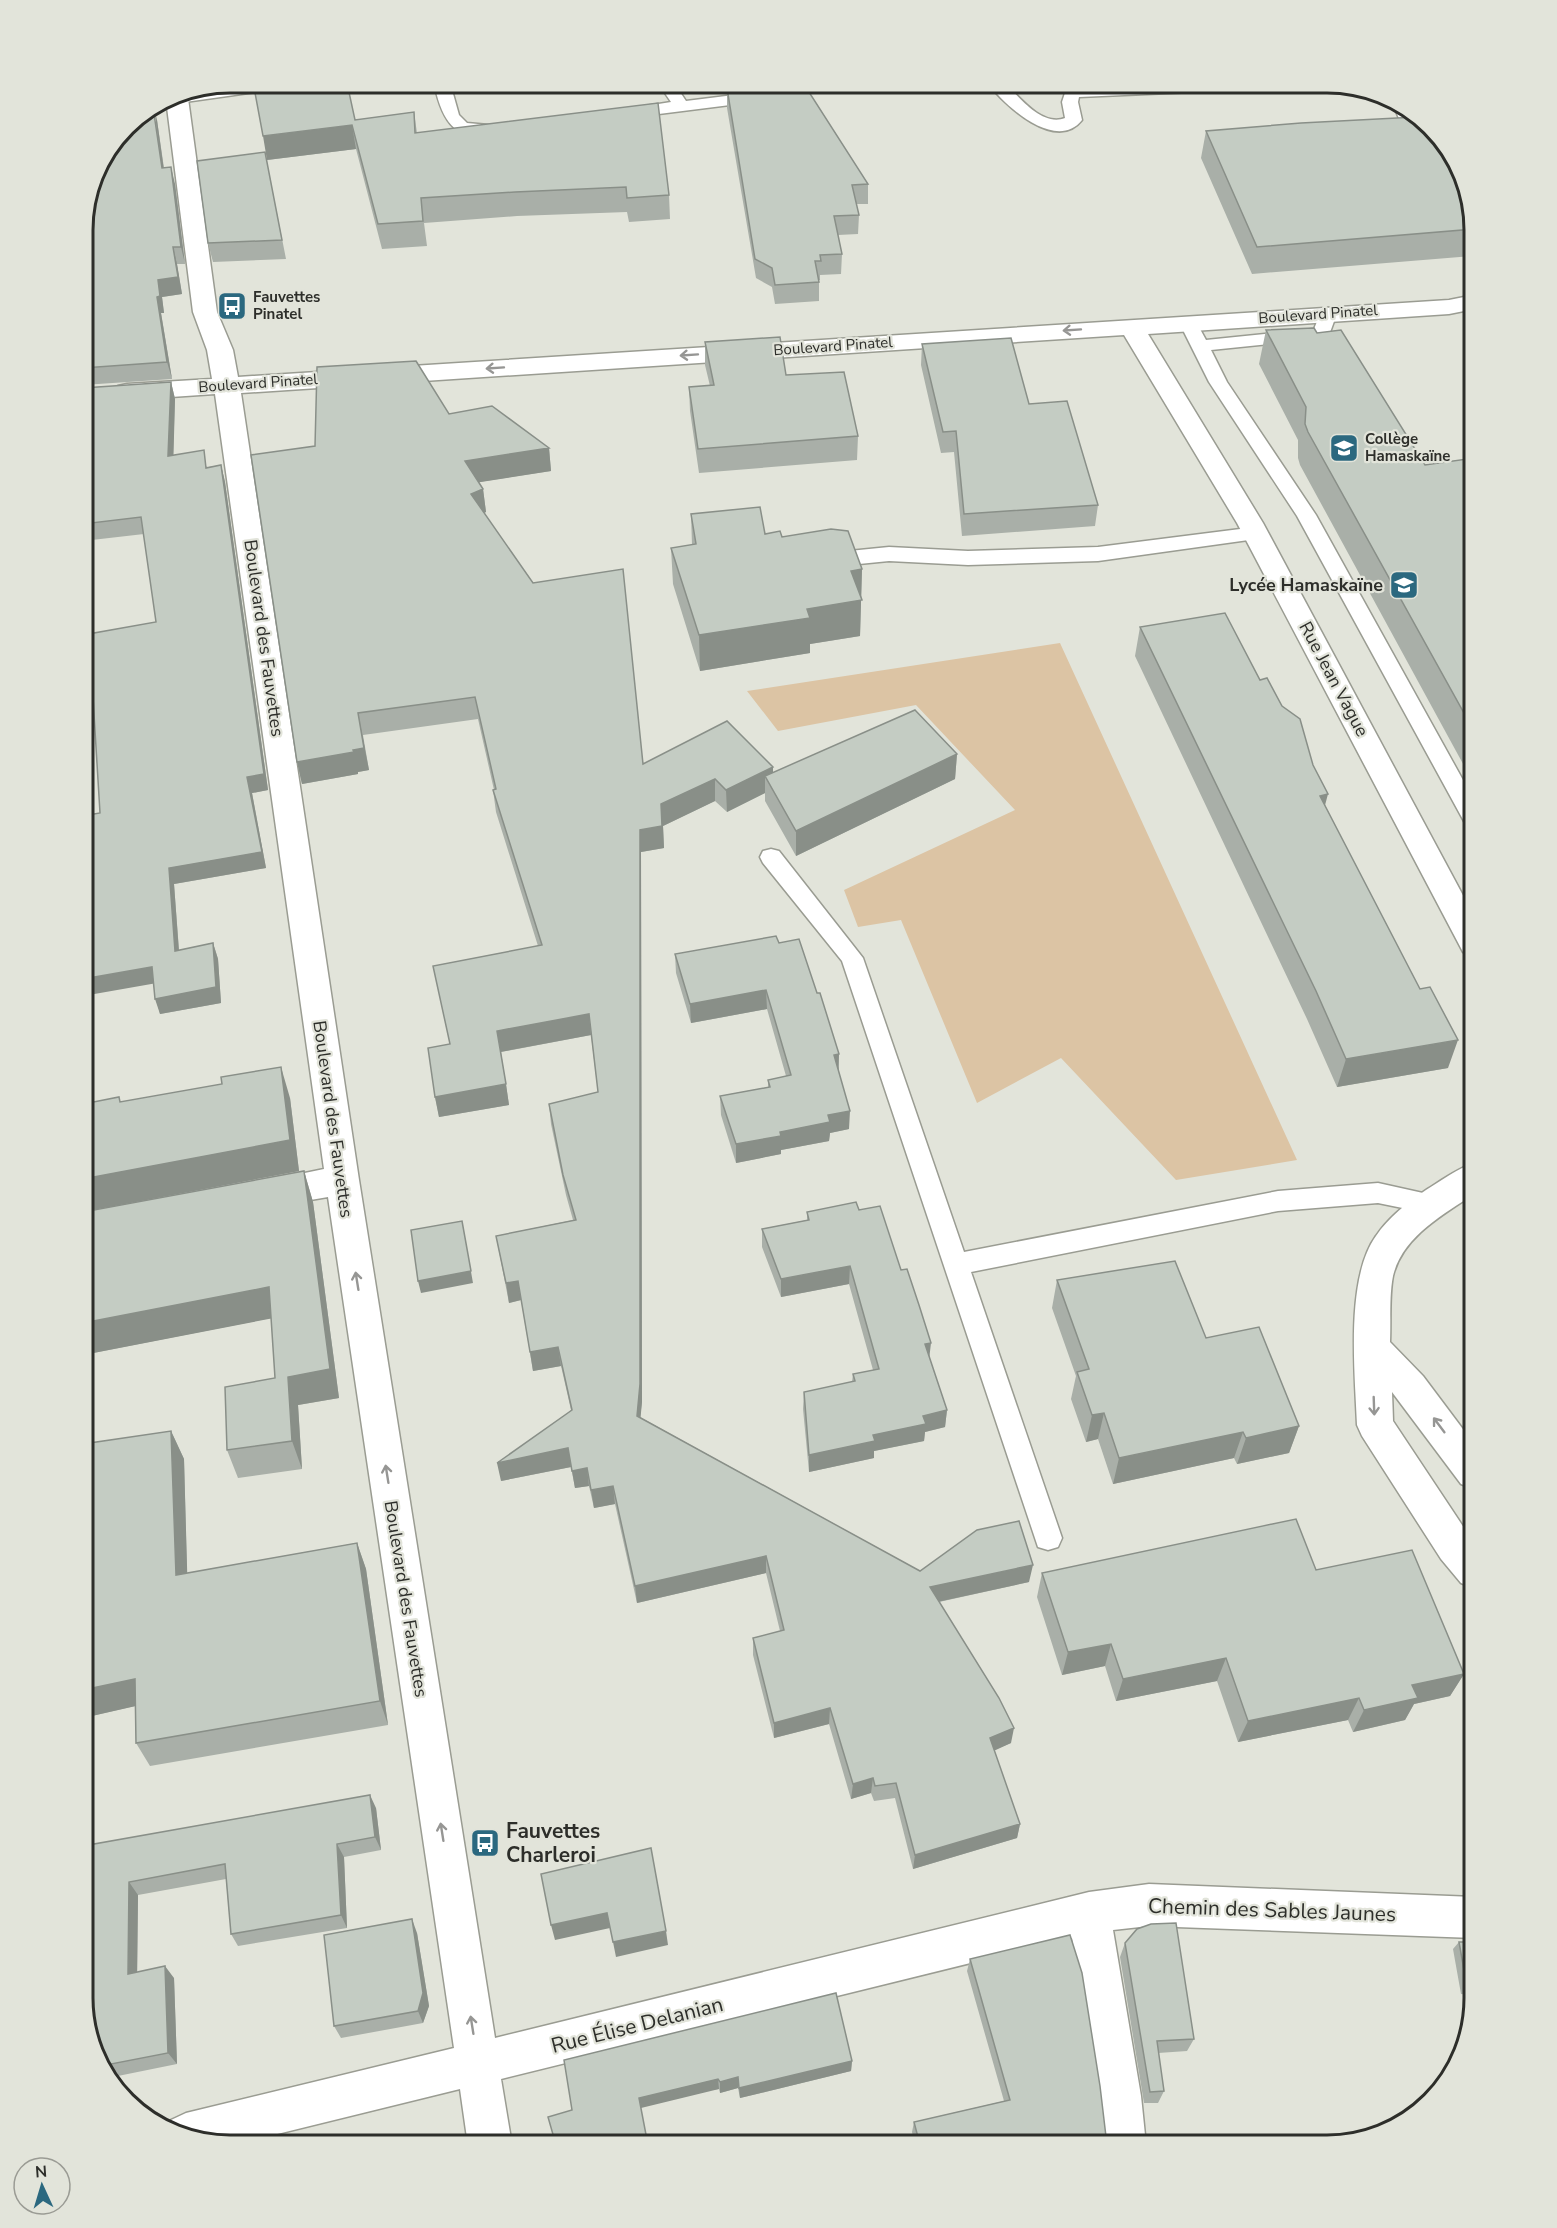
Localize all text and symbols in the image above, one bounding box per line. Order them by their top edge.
place label: Fauvettes Pinatel [253,287,320,324]
bus stop icon: Fauvettes Pinatel [216,290,248,322]
street label: Boulevard Pinatel [1258,300,1379,328]
one-way arrow [1063,325,1083,336]
street label: Boulevard Pinatel [773,332,894,360]
one-way arrow [680,350,700,361]
one-way arrow [485,362,505,373]
street label: Boulevard Pinatel [198,369,319,397]
place label: Collège Hamaskaïne [1365,429,1450,466]
school or university icon: Collège Hamaskaïne [1328,432,1360,464]
street label: Boulevard des Fauvettes [238,538,290,738]
school or university icon: Lycée Hamaskaïne [1388,569,1420,601]
place label: Lycée Hamaskaïne [1229,573,1383,597]
street label: Rue Jean Vague [1294,617,1374,741]
street label: Boulevard des Fauvettes [307,1019,359,1219]
one-way arrow [352,1272,363,1291]
one-way arrow [1368,1395,1380,1415]
one-way arrow [1433,1418,1445,1434]
one-way arrow [381,1464,392,1484]
street label: Boulevard des Fauvettes [379,1499,433,1699]
place label: Fauvettes Charleroi [506,1817,600,1869]
one-way arrow [437,1823,448,1843]
bus stop icon: Fauvettes Charleroi [469,1827,501,1859]
street label: Chemin des Sables Jaunes [1147,1892,1397,1928]
street label: Rue Élise Delanian [548,1990,726,2060]
one-way arrow [466,2016,477,2036]
north arrow [12,2156,72,2216]
text: N [34,2161,48,2183]

